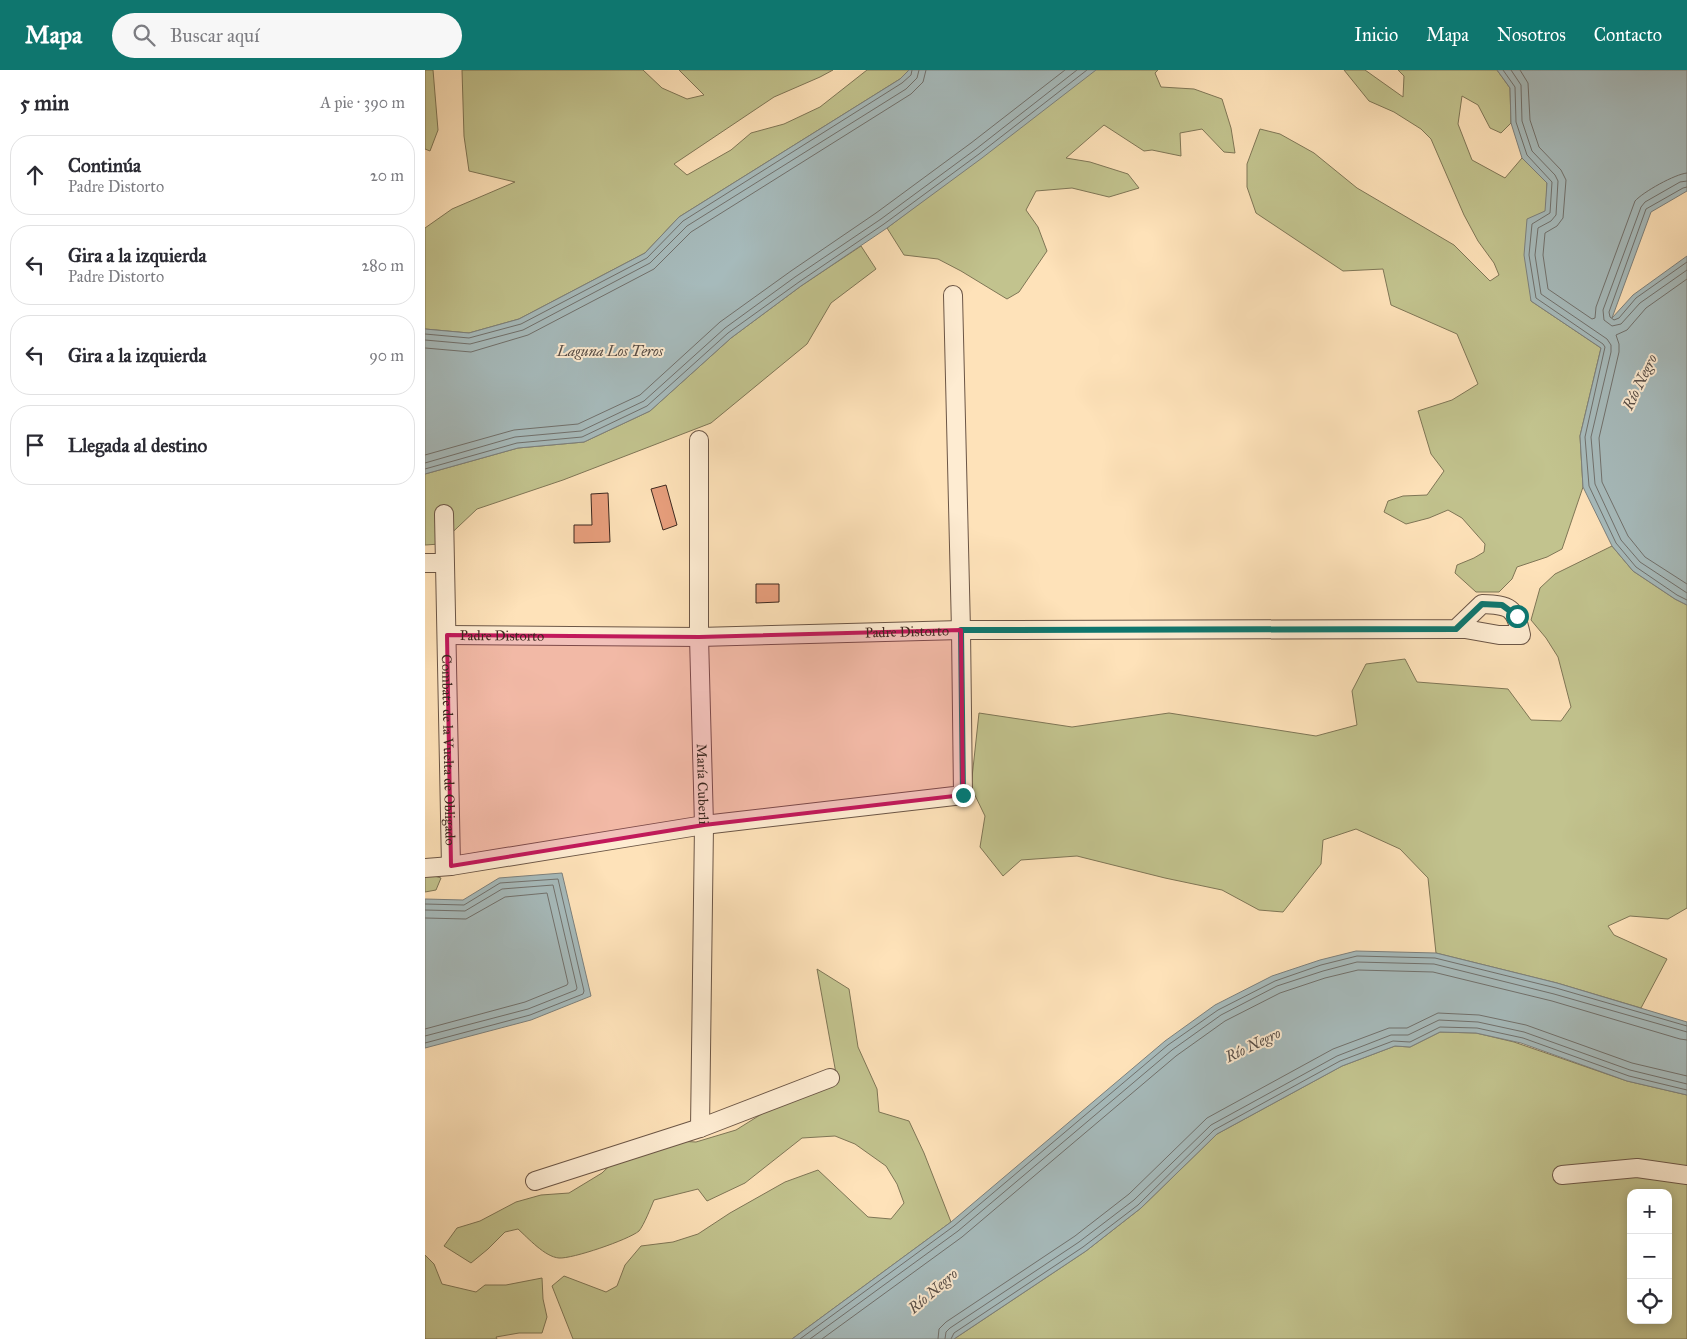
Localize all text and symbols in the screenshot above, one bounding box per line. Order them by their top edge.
search box [112,13,462,58]
text: Mapa [25,20,82,50]
icon: search [130,21,158,49]
text: Buscar aquí [170,24,259,47]
text: Inicio [1354,24,1398,46]
text: Mapa [1426,24,1469,46]
text: Nosotros [1497,24,1566,46]
text: Contacto [1594,24,1662,46]
text: 5 min [20,90,69,116]
text: A pie · 390 m [320,93,405,112]
text: Continúa [68,154,141,177]
icon: ahead [21,161,49,189]
text: 20 m [370,166,404,185]
text: Padre Distorto [68,177,164,196]
text: Gira a la izquierda [68,244,207,267]
icon: left [21,251,49,279]
text: 280 m [361,256,404,275]
text: Padre Distorto [68,267,164,286]
icon: left [21,341,49,369]
water label: Laguna Los Teros [556,342,664,360]
text: Gira a la izquierda [68,344,207,367]
text: 90 m [369,346,404,365]
water label: Río Negro [1618,351,1661,414]
icon: arrive [21,431,49,459]
text: Llegada al destino [68,434,207,457]
route start [1506,605,1529,628]
street label: Padre Distorto [865,622,949,642]
street label: Padre Distorto [460,627,544,645]
street label: Combate de la Vuelta de Obligado [438,654,459,846]
street label: María Cuberli [693,743,712,825]
route end [952,784,975,807]
water label: Río Negro [1221,1024,1284,1067]
map controls [1627,1189,1672,1324]
button: + [1627,1189,1672,1234]
button: − [1627,1234,1672,1279]
water label: Río Negro [904,1264,962,1318]
button: locate [1627,1279,1672,1324]

